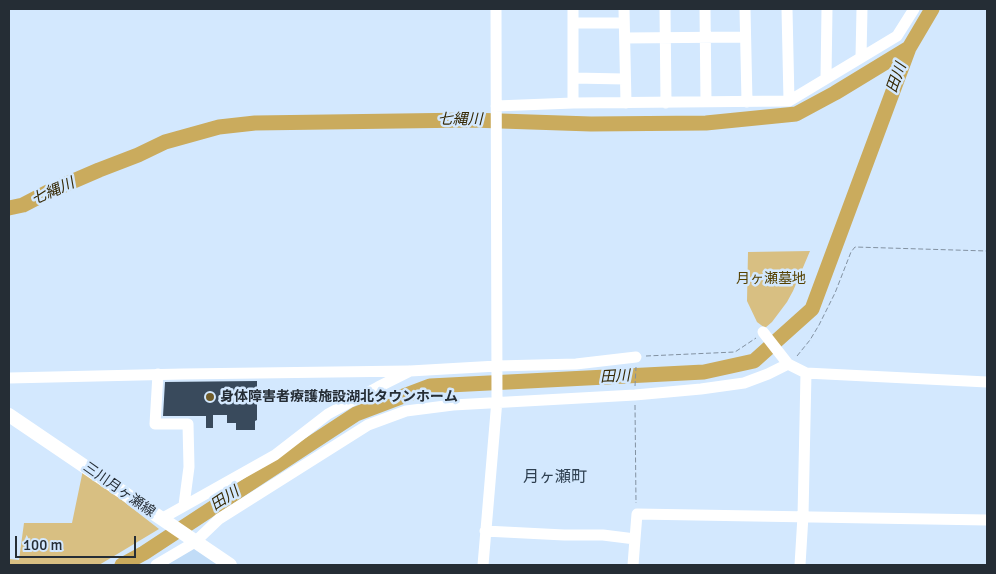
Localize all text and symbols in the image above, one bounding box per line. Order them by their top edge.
water label: 田川 [883,61,911,95]
water label: 七縄川 [438,111,482,129]
water label: 七縄川 [29,175,77,209]
park label: 月ヶ瀬墓地 [736,271,806,287]
water label: 田川 [600,367,630,387]
place label: 身体障害者療護施設湖北タウンホーム [220,389,458,405]
marker: 身体障害者療護施設湖北タウンホーム [204,391,216,403]
street label: 三川月ヶ瀬線 [80,459,158,521]
district label: 月ヶ瀬町 [523,468,587,488]
water label: 田川 [208,483,242,515]
scale bar [18,526,139,558]
text: 100 m [23,536,63,554]

